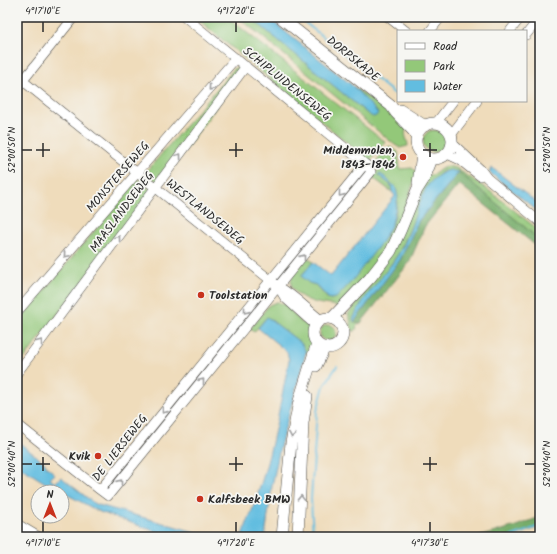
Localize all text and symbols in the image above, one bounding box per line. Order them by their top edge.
text: 4°17'10"E [25,3,62,19]
text: 4°17'20"E [217,3,256,19]
legend [397,30,527,102]
street label: DORPSKADE [322,31,385,87]
text: Road [433,37,458,56]
street label: SCHIPLUIDENSEWEG [239,42,335,126]
text: Park [433,57,455,76]
text: Water [433,77,463,96]
one-way arrow [208,83,215,91]
text: 52°00'50"N [4,127,20,173]
text: 52°00'50"N [539,127,555,173]
street label: MONSTERSEWEG [82,137,154,217]
place label: Middenmolen, 1843-1846 [323,141,395,174]
marker: Middenmolen, 1843-1846 [398,152,408,162]
one-way arrow [174,153,182,160]
street label: MAASLANDSEWEG [85,167,159,257]
street label: WESTLANDSEWEG [162,174,248,250]
one-way arrow [338,189,345,197]
one-way arrow [113,235,120,242]
one-way arrow [64,251,71,258]
one-way arrow [298,254,305,261]
place label: Toolstation [209,286,268,305]
marker: Toolstation [196,290,206,300]
one-way arrow [244,306,251,313]
one-way arrow [36,339,43,346]
one-way arrow [197,379,204,386]
one-way arrow [162,407,169,414]
street label: DE LIERSEWEG [88,410,152,486]
one-way arrow [288,432,297,438]
text: 52°00'40"N [4,440,20,487]
text: 52°00'40"N [539,440,555,487]
place label: Kvik [69,447,91,466]
marker: Kvik [93,451,103,461]
one-way arrow [115,480,122,487]
north arrow [30,484,70,524]
text: N [47,486,54,504]
place label: Kalfsbeek BMW [208,490,290,509]
marker: Kalfsbeek BMW [195,494,205,504]
one-way arrow [296,495,305,501]
text: 4°17'10"E [25,535,62,551]
text: 4°17'20"E [217,535,256,551]
text: 4°17'30"E [411,535,450,551]

